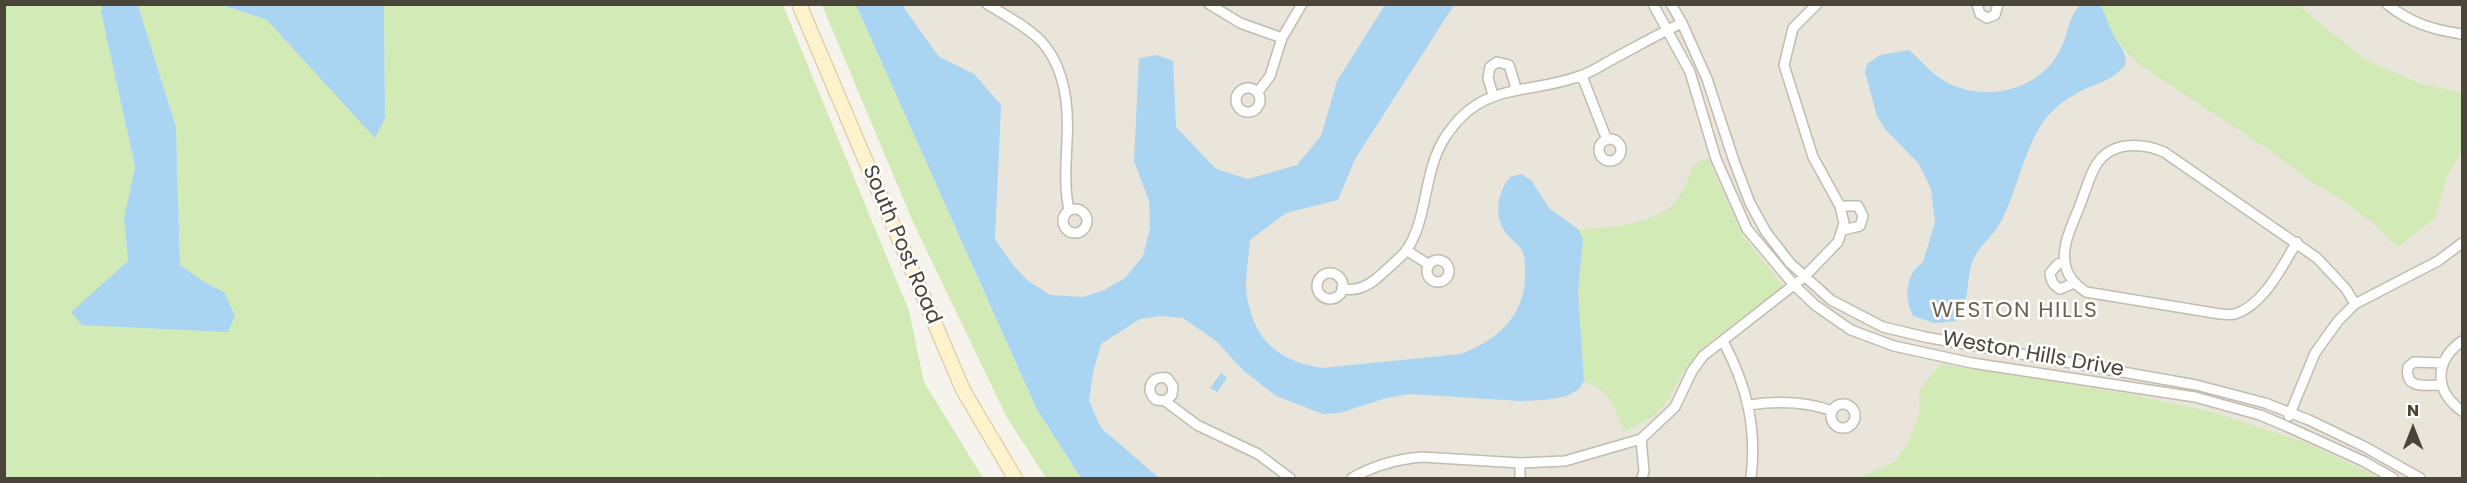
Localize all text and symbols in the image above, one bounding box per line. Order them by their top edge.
street label: South Post Road [856,162,946,328]
district label: WESTON HILLS [1932,298,2098,324]
street label: Weston Hills Drive [1940,327,2126,383]
north arrow [2383,399,2443,459]
text: N [2407,399,2419,422]

